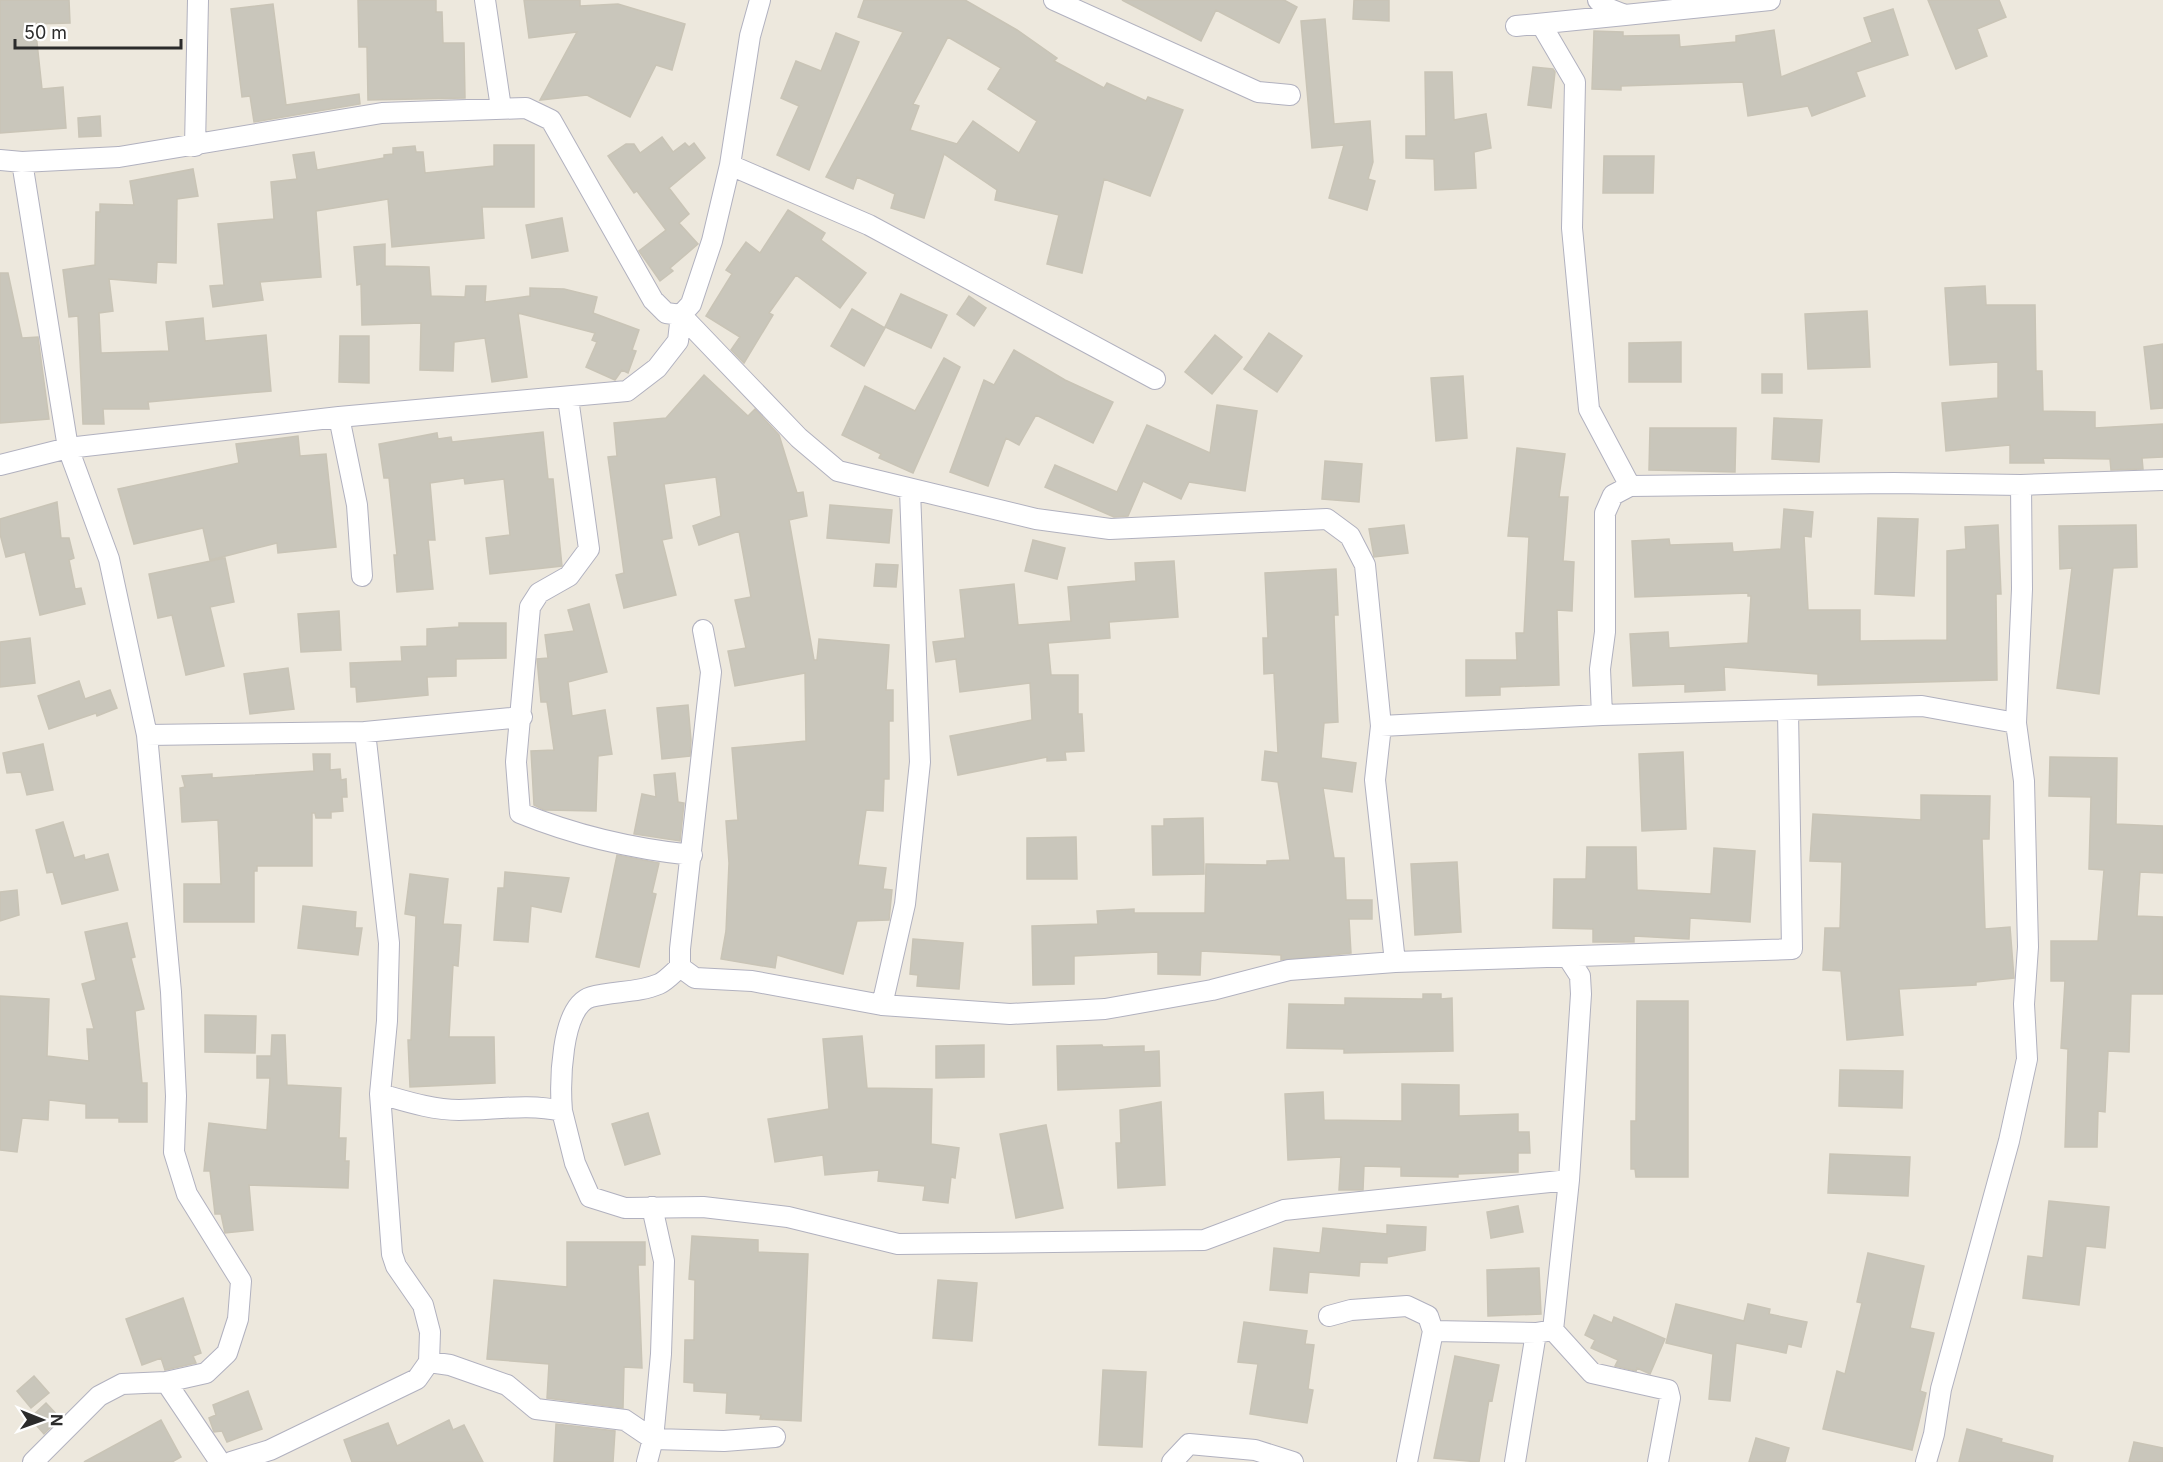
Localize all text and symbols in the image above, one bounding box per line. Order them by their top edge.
scale bar [15,12,182,50]
text: 50 m [24,22,67,43]
north arrow [12,1390,72,1450]
text: N [47,1414,67,1427]

